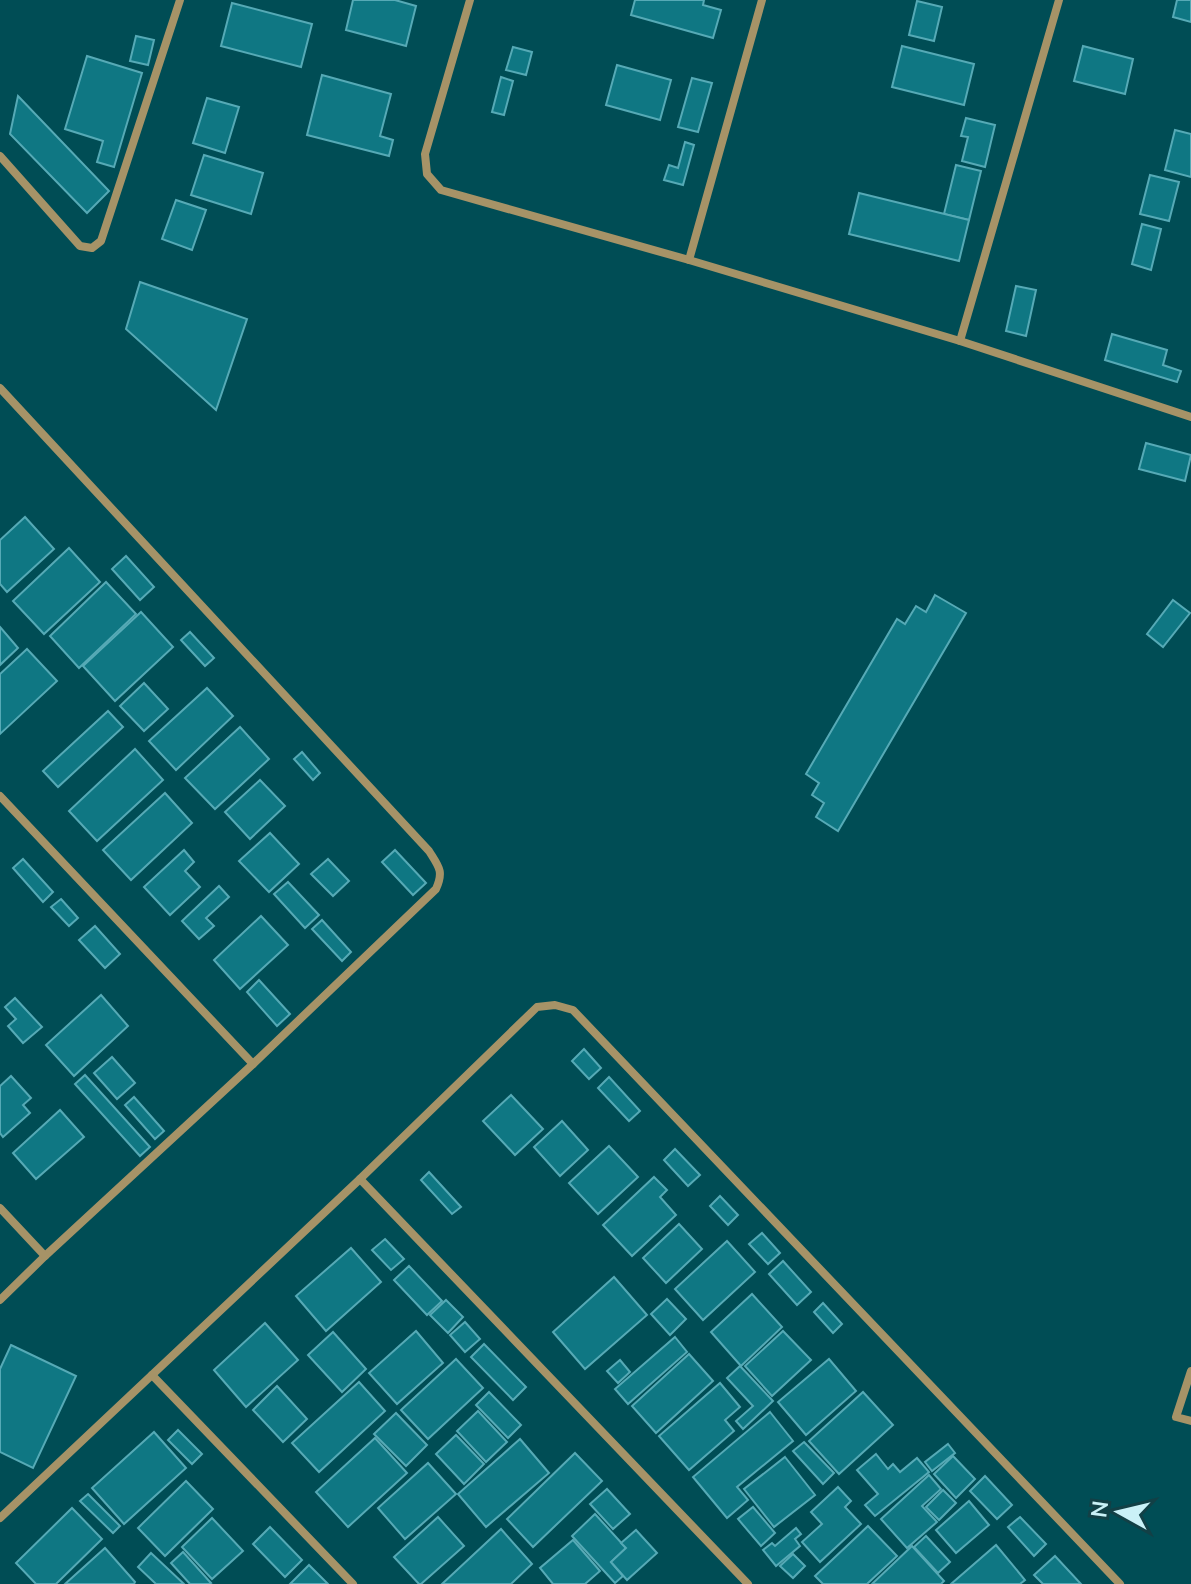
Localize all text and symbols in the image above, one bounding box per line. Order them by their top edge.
north arrow [1079,1472,1159,1552]
text: N [1084,1499,1114,1519]

